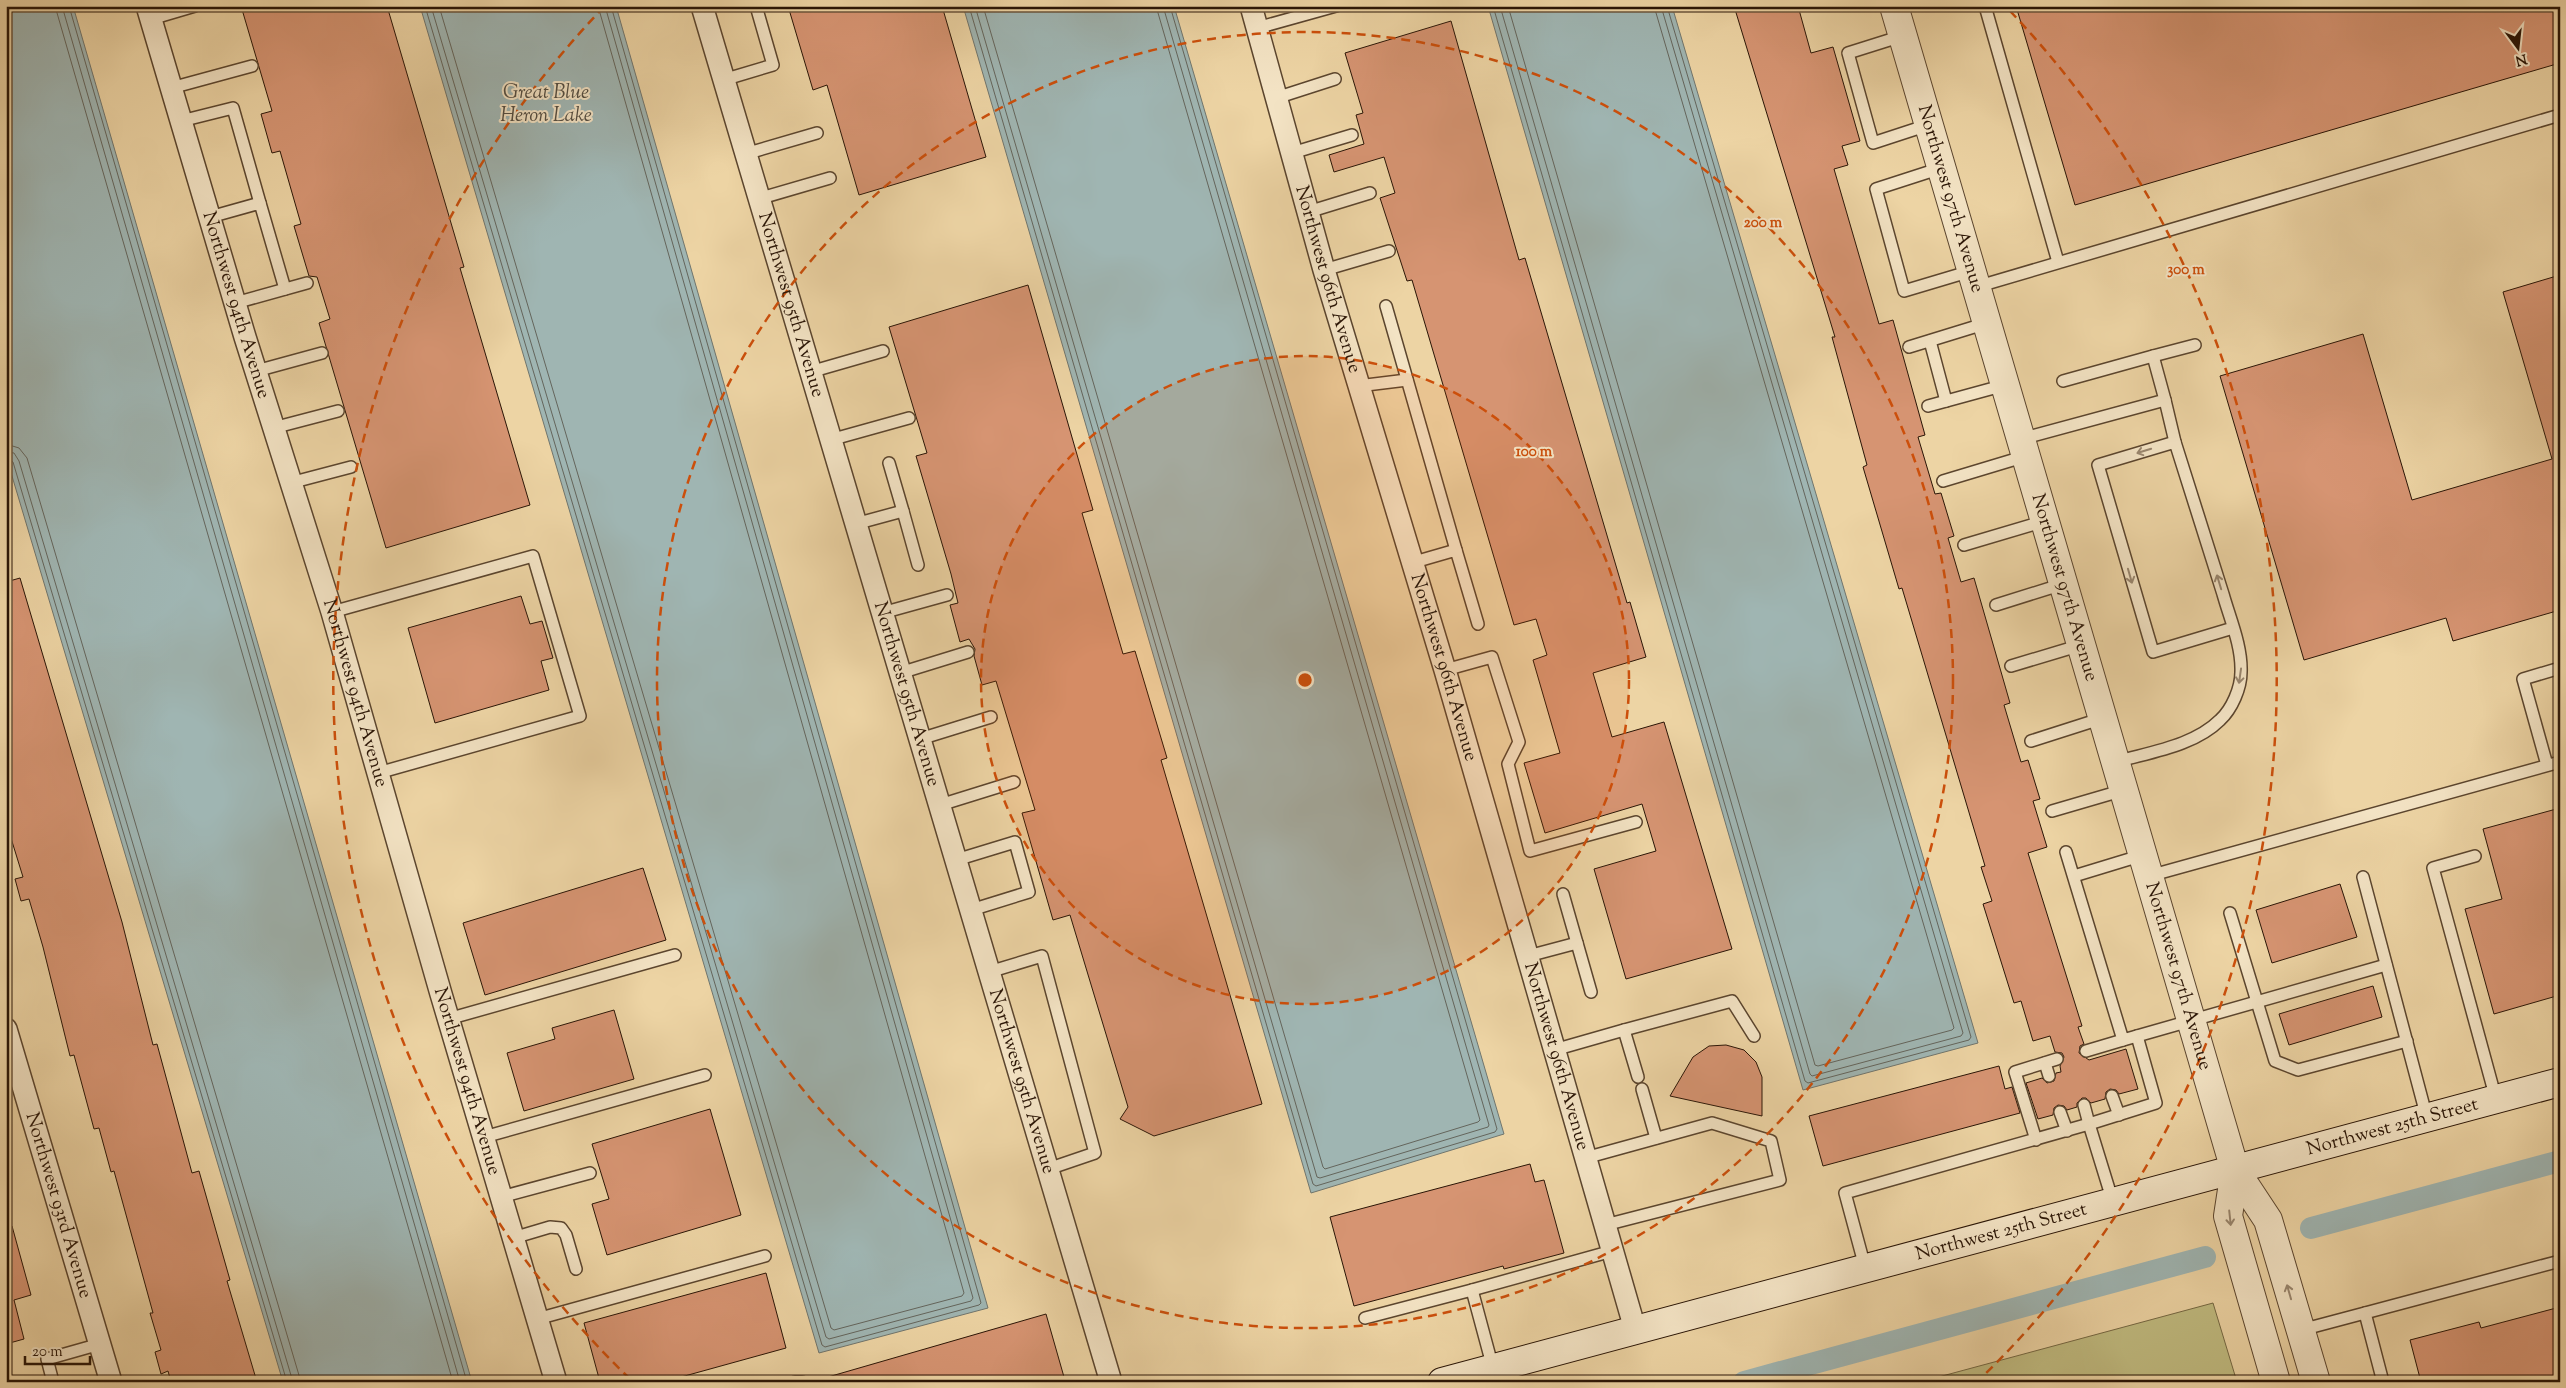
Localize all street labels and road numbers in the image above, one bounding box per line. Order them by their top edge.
street label: Northwest 97th Avenue [1910,102,1991,296]
street label: Northwest 96th Avenue [1288,182,1368,377]
street label: Northwest 94th Avenue [195,208,277,402]
street label: Northwest 95th Avenue [751,209,831,401]
street label: Northwest 97th Avenue [2024,490,2105,685]
street label: Northwest 96th Avenue [1403,570,1484,765]
street label: Northwest 94th Avenue [315,596,395,790]
street label: Northwest 95th Avenue [866,599,947,790]
street label: Northwest 97th Avenue [2138,879,2219,1073]
street label: Northwest 96th Avenue [1517,959,1596,1154]
street label: Northwest 94th Avenue [426,984,507,1179]
street label: Northwest 95th Avenue [981,986,1062,1177]
street label: Northwest 25th Street [2304,1091,2482,1163]
street label: Northwest 93rd Avenue [18,1109,99,1302]
street label: Northwest 25th Street [1912,1196,2091,1268]

